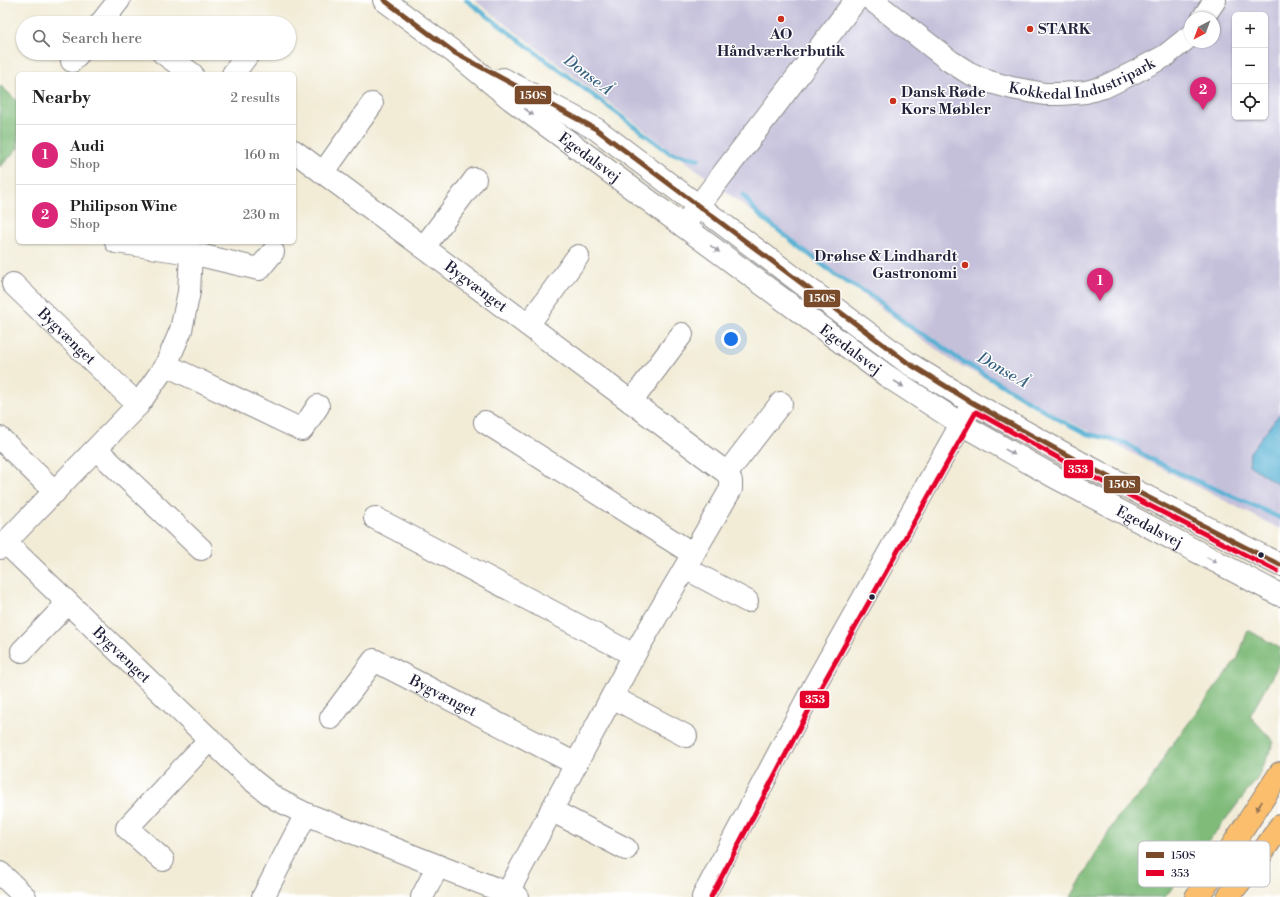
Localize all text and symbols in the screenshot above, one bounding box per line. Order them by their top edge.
north arrow [1184,12,1220,48]
map controls [1232,12,1268,120]
button: + [1232,12,1268,48]
marker: AO Håndværkerbutik [776,14,786,24]
search box [16,16,296,60]
place label: STARK [1038,20,1092,39]
marker: STARK [1025,24,1035,34]
place label: AO Håndværkerbutik [717,25,846,61]
icon: search [30,27,52,49]
text: Search here [62,29,142,48]
water label: Donse Å [559,48,618,100]
button: − [1232,48,1268,84]
street label: Kokkedal Industripark [1007,53,1159,104]
pin: 2 [1190,77,1216,110]
place label: Dansk Røde Kors Møbler [901,83,991,119]
button: locate [1232,84,1268,120]
line badge: 150S [514,85,552,105]
text: Nearby [32,87,91,109]
text: 150S [520,89,546,103]
text: 2 results [231,90,280,106]
marker: Dansk Røde Kors Møbler [888,96,898,106]
one-way arrow [524,108,534,116]
street label: Egedalsvej [555,128,625,186]
text: Audi [70,137,104,156]
text: 1 [42,147,48,163]
text: 160 m [244,147,280,163]
text: Shop [70,156,100,172]
text: Philipson Wine [70,197,177,216]
text: 2 [41,207,49,223]
text: 230 m [243,207,280,223]
text: Shop [70,216,100,232]
one-way arrow [710,245,720,253]
place label: Drøhse & Lindhardt Gastronomi [814,247,958,283]
street label: Bygvænget [440,256,512,316]
marker: Drøhse & Lindhardt Gastronomi [960,260,970,270]
pin: 1 [1087,268,1113,301]
line badge: 150S [803,289,841,308]
text: 150S [809,292,835,306]
street label: Bygvænget [33,303,100,369]
street label: Egedalsvej [816,320,886,378]
your location [721,329,741,349]
water label: Donse Å [973,345,1034,393]
one-way arrow [893,380,905,387]
one-way arrow [1004,448,1016,455]
line badge: 353 [1063,459,1094,479]
text: 353 [1068,463,1088,477]
line badge: 150S [1103,475,1141,494]
text: 150S [1109,478,1135,492]
street label: Egedalsvej [1113,501,1186,552]
unlabelled marker [1256,550,1266,560]
one-way arrow [1206,556,1218,563]
unlabelled marker [867,592,877,602]
street label: Bygvænget [88,622,155,687]
street label: Bygvænget [405,670,481,721]
line badge: 353 [799,690,830,709]
text: 353 [805,693,825,707]
one-way arrow [1255,800,1262,812]
legend [1138,841,1270,887]
text: 150S [1171,849,1195,863]
text: 353 [1171,867,1189,881]

